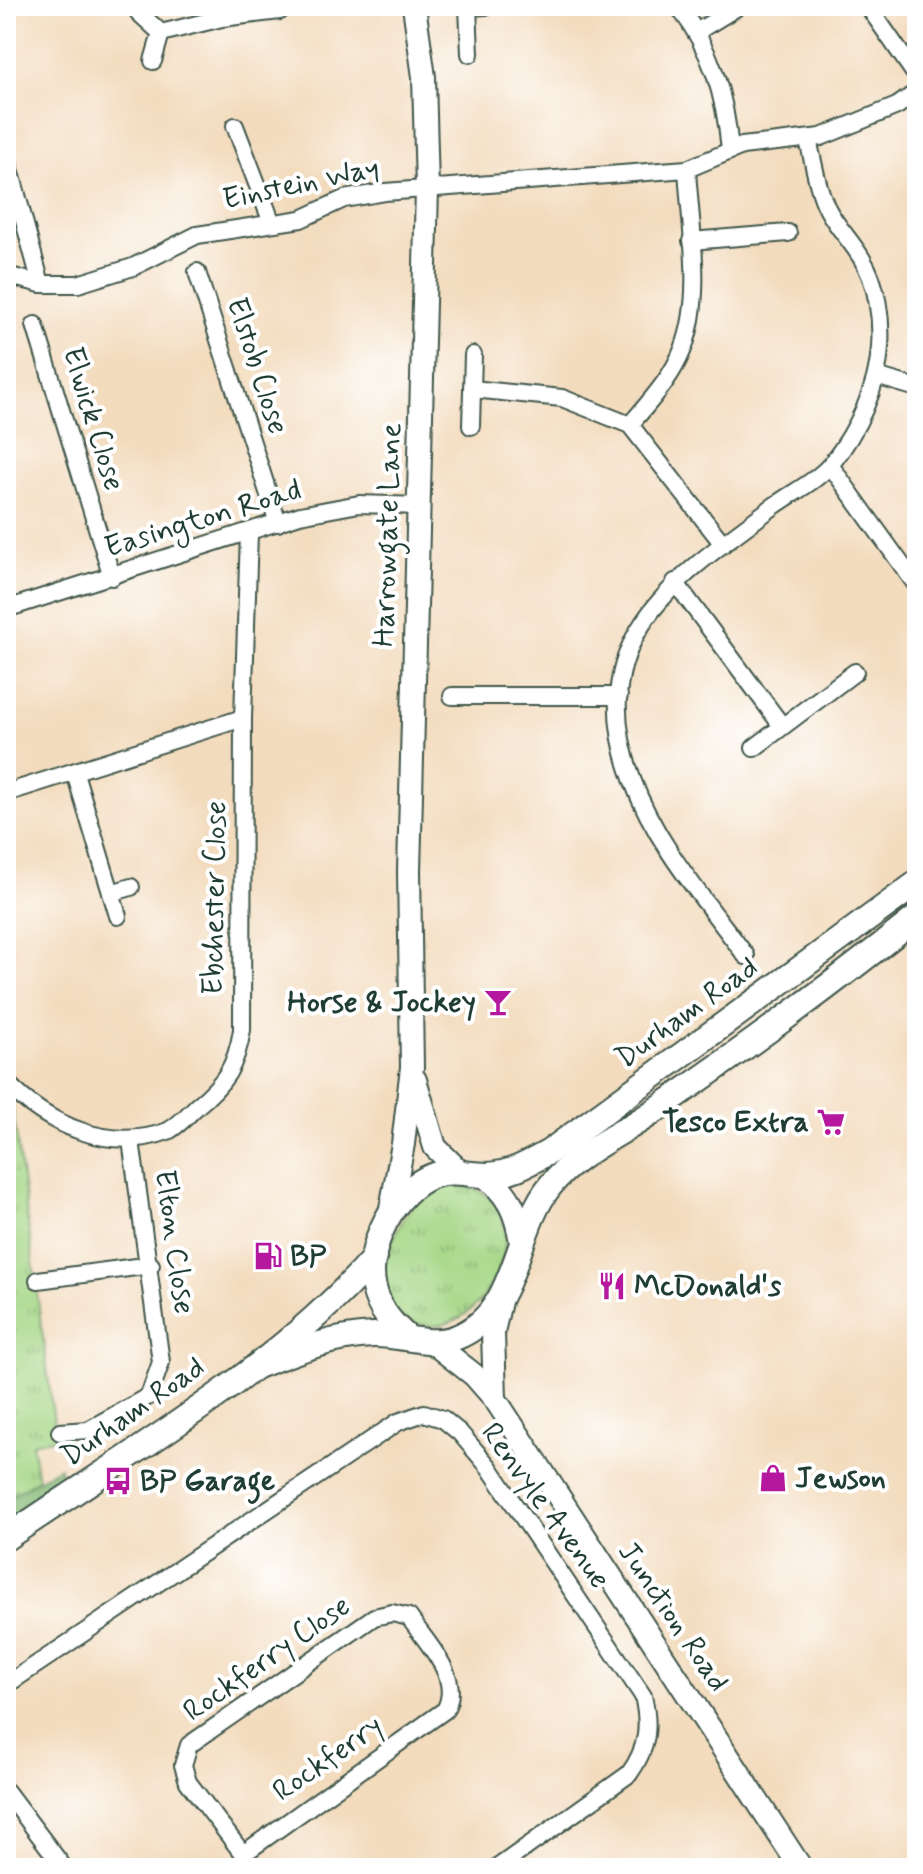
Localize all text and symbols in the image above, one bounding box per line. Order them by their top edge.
street label: Einstein Way [219,148,383,220]
street label: Elstob Close [217,293,297,439]
street label: Elwick Close [53,342,133,496]
street label: Harrowgate Lane [365,422,414,648]
street label: Easington Road [100,471,307,569]
street label: Ebchester Close [194,800,236,996]
street label: Durham Road [608,948,766,1078]
place label: Horse & Jockey [287,983,476,1022]
bar icon: Horse & Jockey [483,987,513,1017]
place label: Tesco Extra [662,1103,809,1142]
supermarket icon: Tesco Extra [816,1107,846,1137]
street label: Elton Close [145,1167,203,1317]
place label: BP [290,1237,327,1276]
fuel station icon: BP [253,1241,283,1271]
place label: McDonald's [634,1267,782,1306]
restaurant icon: McDonald's [597,1271,627,1301]
street label: Durham Road [53,1348,213,1476]
street label: Renvyle Avenue [471,1415,619,1597]
place label: Jewson [795,1459,886,1498]
place label: BP Garage [140,1462,275,1505]
shop icon: Jewson [758,1463,788,1493]
bus stop icon: BP Garage [103,1466,133,1496]
street label: Junction Road [608,1534,738,1700]
street label: Rockferry Close [176,1587,358,1731]
street label: Rockferry [265,1707,391,1811]

